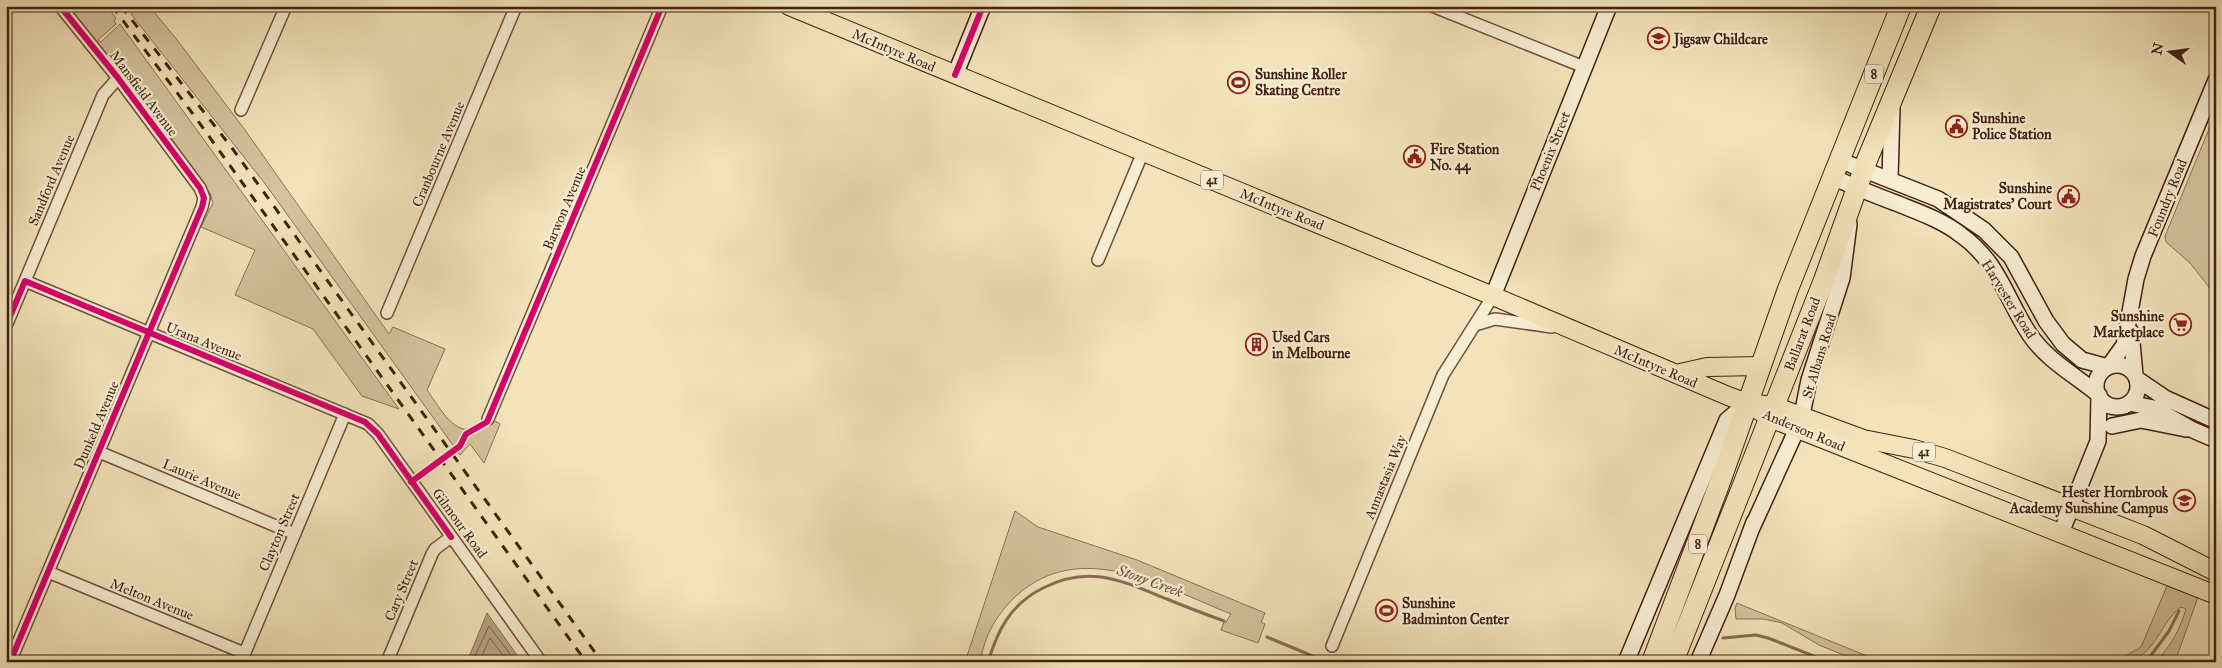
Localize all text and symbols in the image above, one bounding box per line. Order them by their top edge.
street label: McIntyre Road [850,25,938,76]
school or university icon: Jigsaw Childcare [1646,27,1670,51]
north arrow [2144,28,2194,78]
place label: Jigsaw Childcare [1672,31,1768,49]
text: N [2148,41,2168,57]
street label: Mansfield Avenue [106,47,181,140]
road number: 8 [1865,64,1883,84]
place label: Sunshine Roller Skating Centre [1255,66,1347,100]
sports icon: Sunshine Roller Skating Centre [1227,70,1251,94]
street label: Cranbourne Avenue [408,99,468,210]
street label: Phoenix Street [1527,109,1574,193]
place label: Sunshine Police Station [1972,110,2052,143]
public building icon: Sunshine Police Station [1944,114,1968,138]
street label: Sandford Avenue [25,132,78,228]
place label: Fire Station No. 44 [1430,141,1500,175]
public building icon: Fire Station No. 44 [1402,145,1426,169]
street label: Foundry Road [2144,157,2191,240]
street label: Barwon Avenue [539,164,590,253]
road number: 41 [1201,170,1223,190]
place label: Sunshine Magistrates' Court [1943,180,2052,214]
public building icon: Sunshine Magistrates' Court [2056,184,2080,208]
street label: McIntyre Road [1237,185,1326,234]
street label: Harvester Road [1978,257,2040,342]
street label: Ballarat Road [1781,295,1824,373]
place label: Sunshine Marketplace [2093,308,2164,342]
street label: St Albans Road [1799,312,1840,400]
supermarket icon: Sunshine Marketplace [2168,312,2192,336]
street label: Urana Avenue [163,319,244,364]
place label: Used Cars in Melbourne [1272,329,1351,362]
building icon: Used Cars in Melbourne [1244,333,1268,357]
street label: McIntyre Road [1612,341,1700,392]
street label: Dunkeld Avenue [70,378,123,472]
street label: Anderson Road [1759,405,1848,455]
street label: Annastasia Way [1360,432,1410,523]
road number: 41 [1913,442,1935,462]
street label: Laurie Avenue [160,455,244,504]
place label: Hester Hornbrook Academy Sunshine Campus [2009,484,2168,518]
street label: Gilmour Road [429,485,491,562]
school or university icon: Hester Hornbrook Academy Sunshine Campus [2172,488,2196,512]
street label: Clayton Street [255,491,304,574]
road number: 8 [1689,534,1707,554]
street label: Cary Street [381,557,422,623]
water label: Stony Creek [1114,560,1186,601]
street label: Melton Avenue [108,575,196,624]
place label: Sunshine Badminton Center [1402,595,1510,628]
sports icon: Sunshine Badminton Center [1374,599,1398,623]

